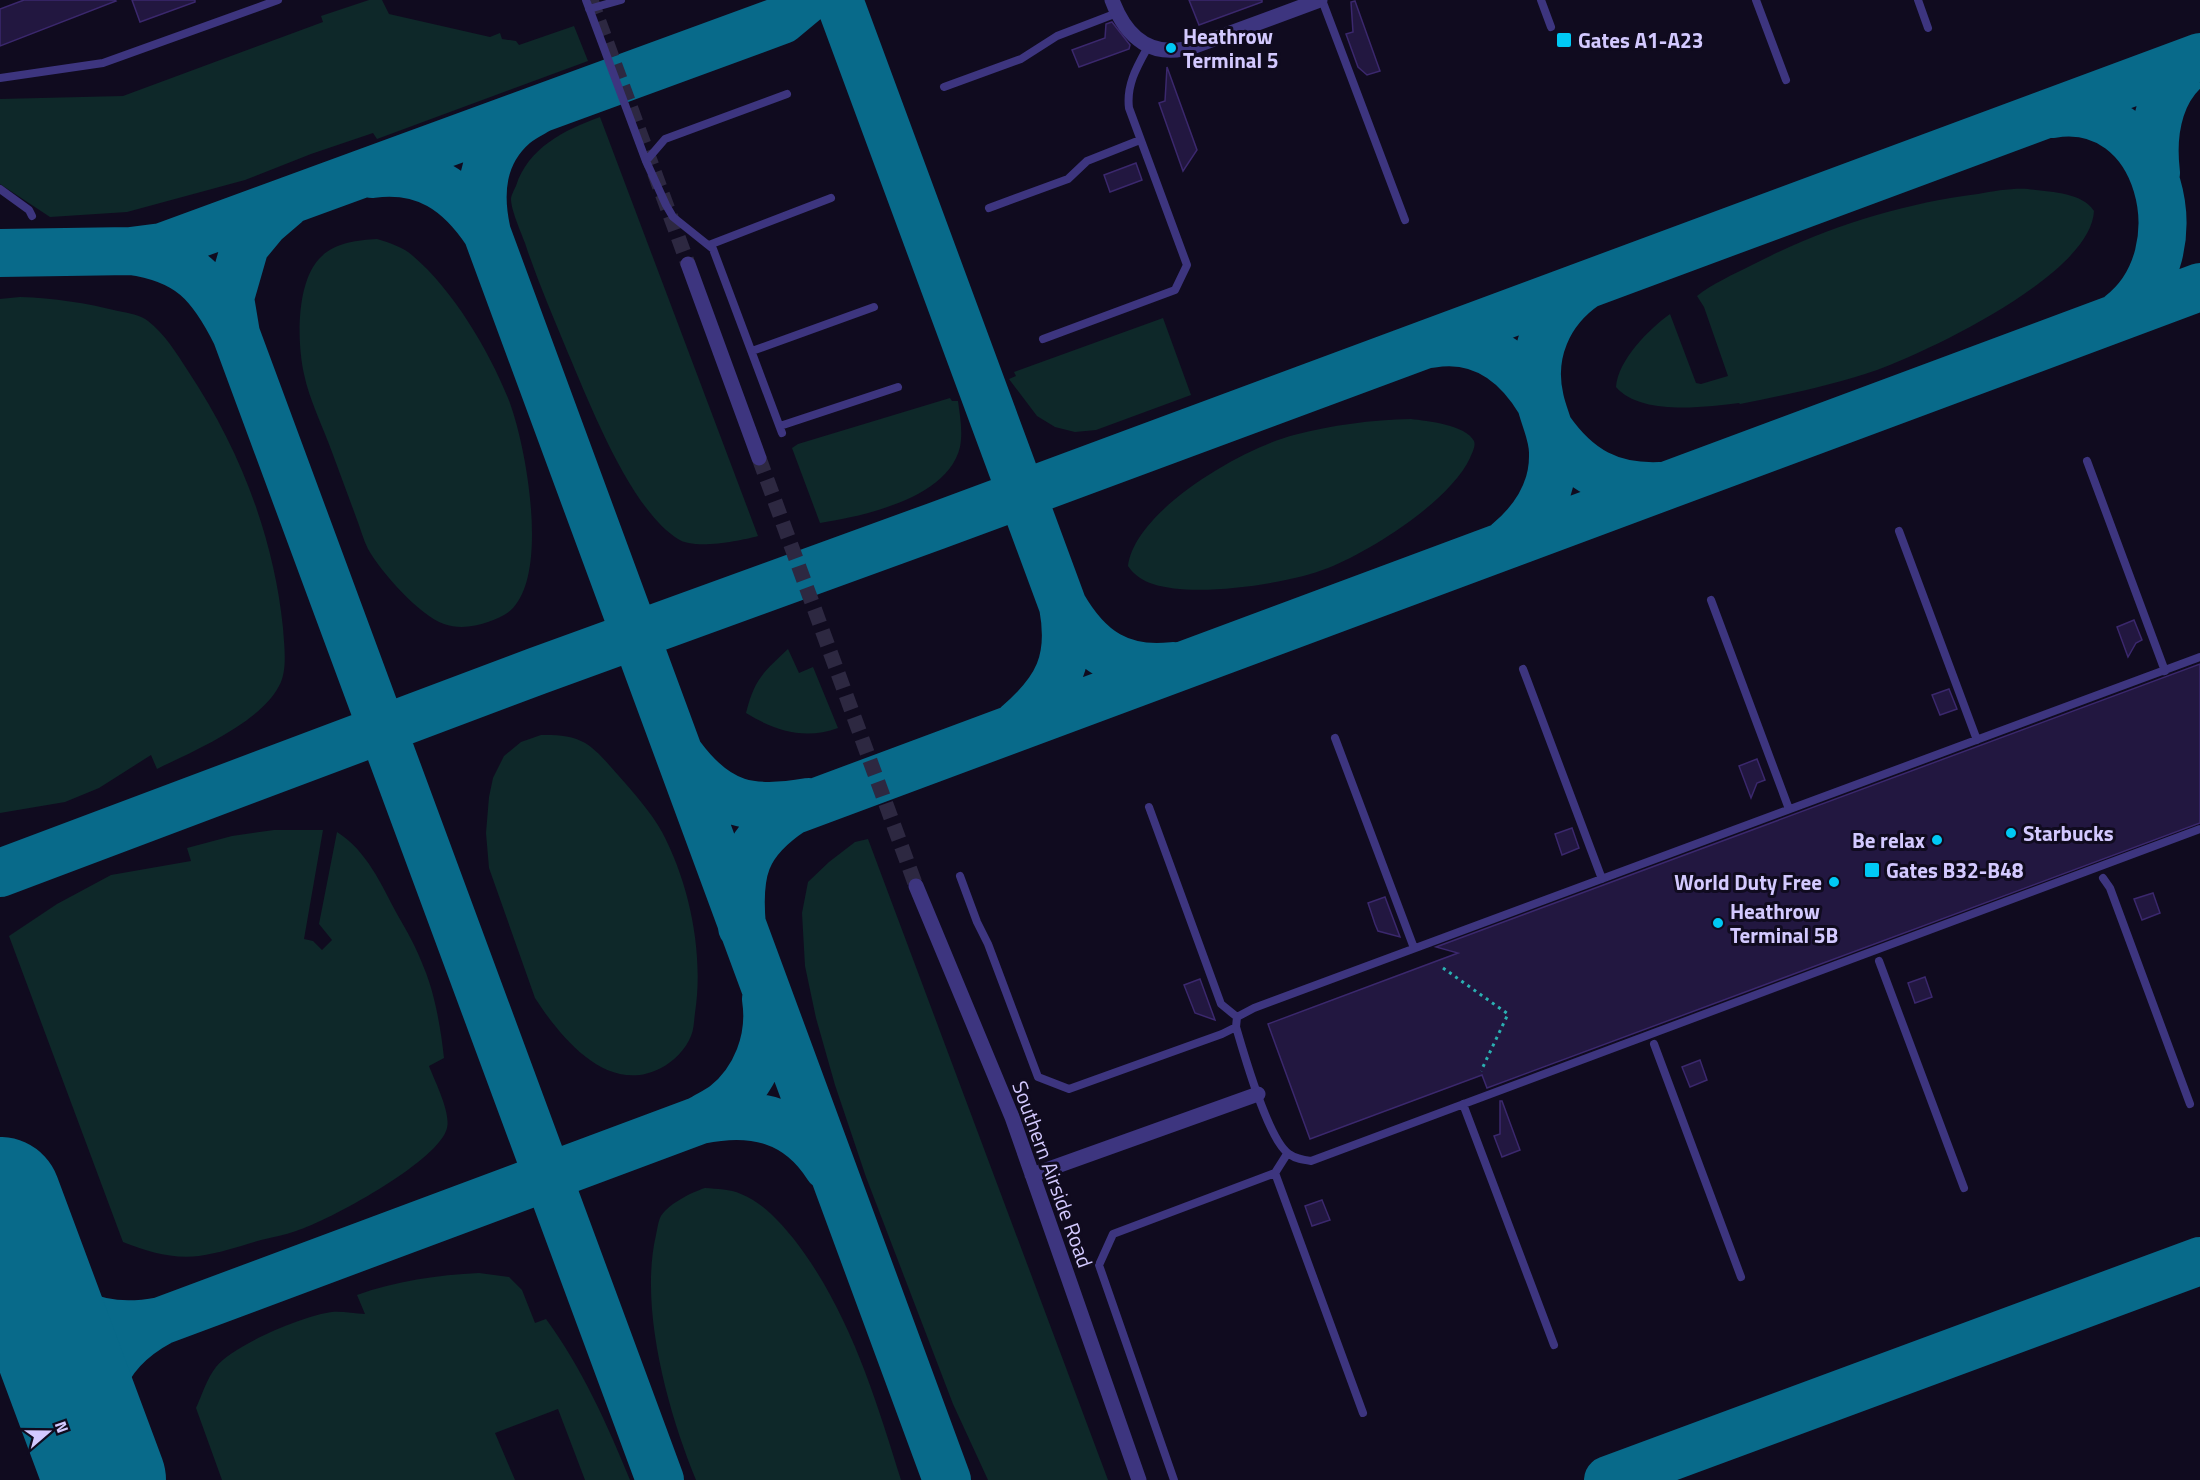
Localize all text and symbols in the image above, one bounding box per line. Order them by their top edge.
place label: Heathrow Terminal 5 [1183,20,1279,76]
place label: Gates A1-A23 [1578,24,1704,56]
marker: Gates A1-A23 [1555,31,1573,49]
marker: Heathrow Terminal 5 [1164,41,1178,55]
place label: Starbucks [2023,817,2114,849]
place label: Be relax [1852,824,1925,856]
marker: Starbucks [2004,826,2018,840]
marker: Be relax [1930,833,1944,847]
place label: Gates B32-B48 [1886,854,2024,886]
marker: Gates B32-B48 [1863,861,1881,879]
place label: World Duty Free [1674,866,1822,898]
marker: World Duty Free [1827,875,1841,889]
place label: Heathrow Terminal 5B [1730,895,1838,951]
marker: Heathrow Terminal 5B [1711,916,1725,930]
street label: Southern Airside Road [1004,1076,1102,1272]
north arrow [18,1402,78,1462]
text: N [49,1418,75,1436]

